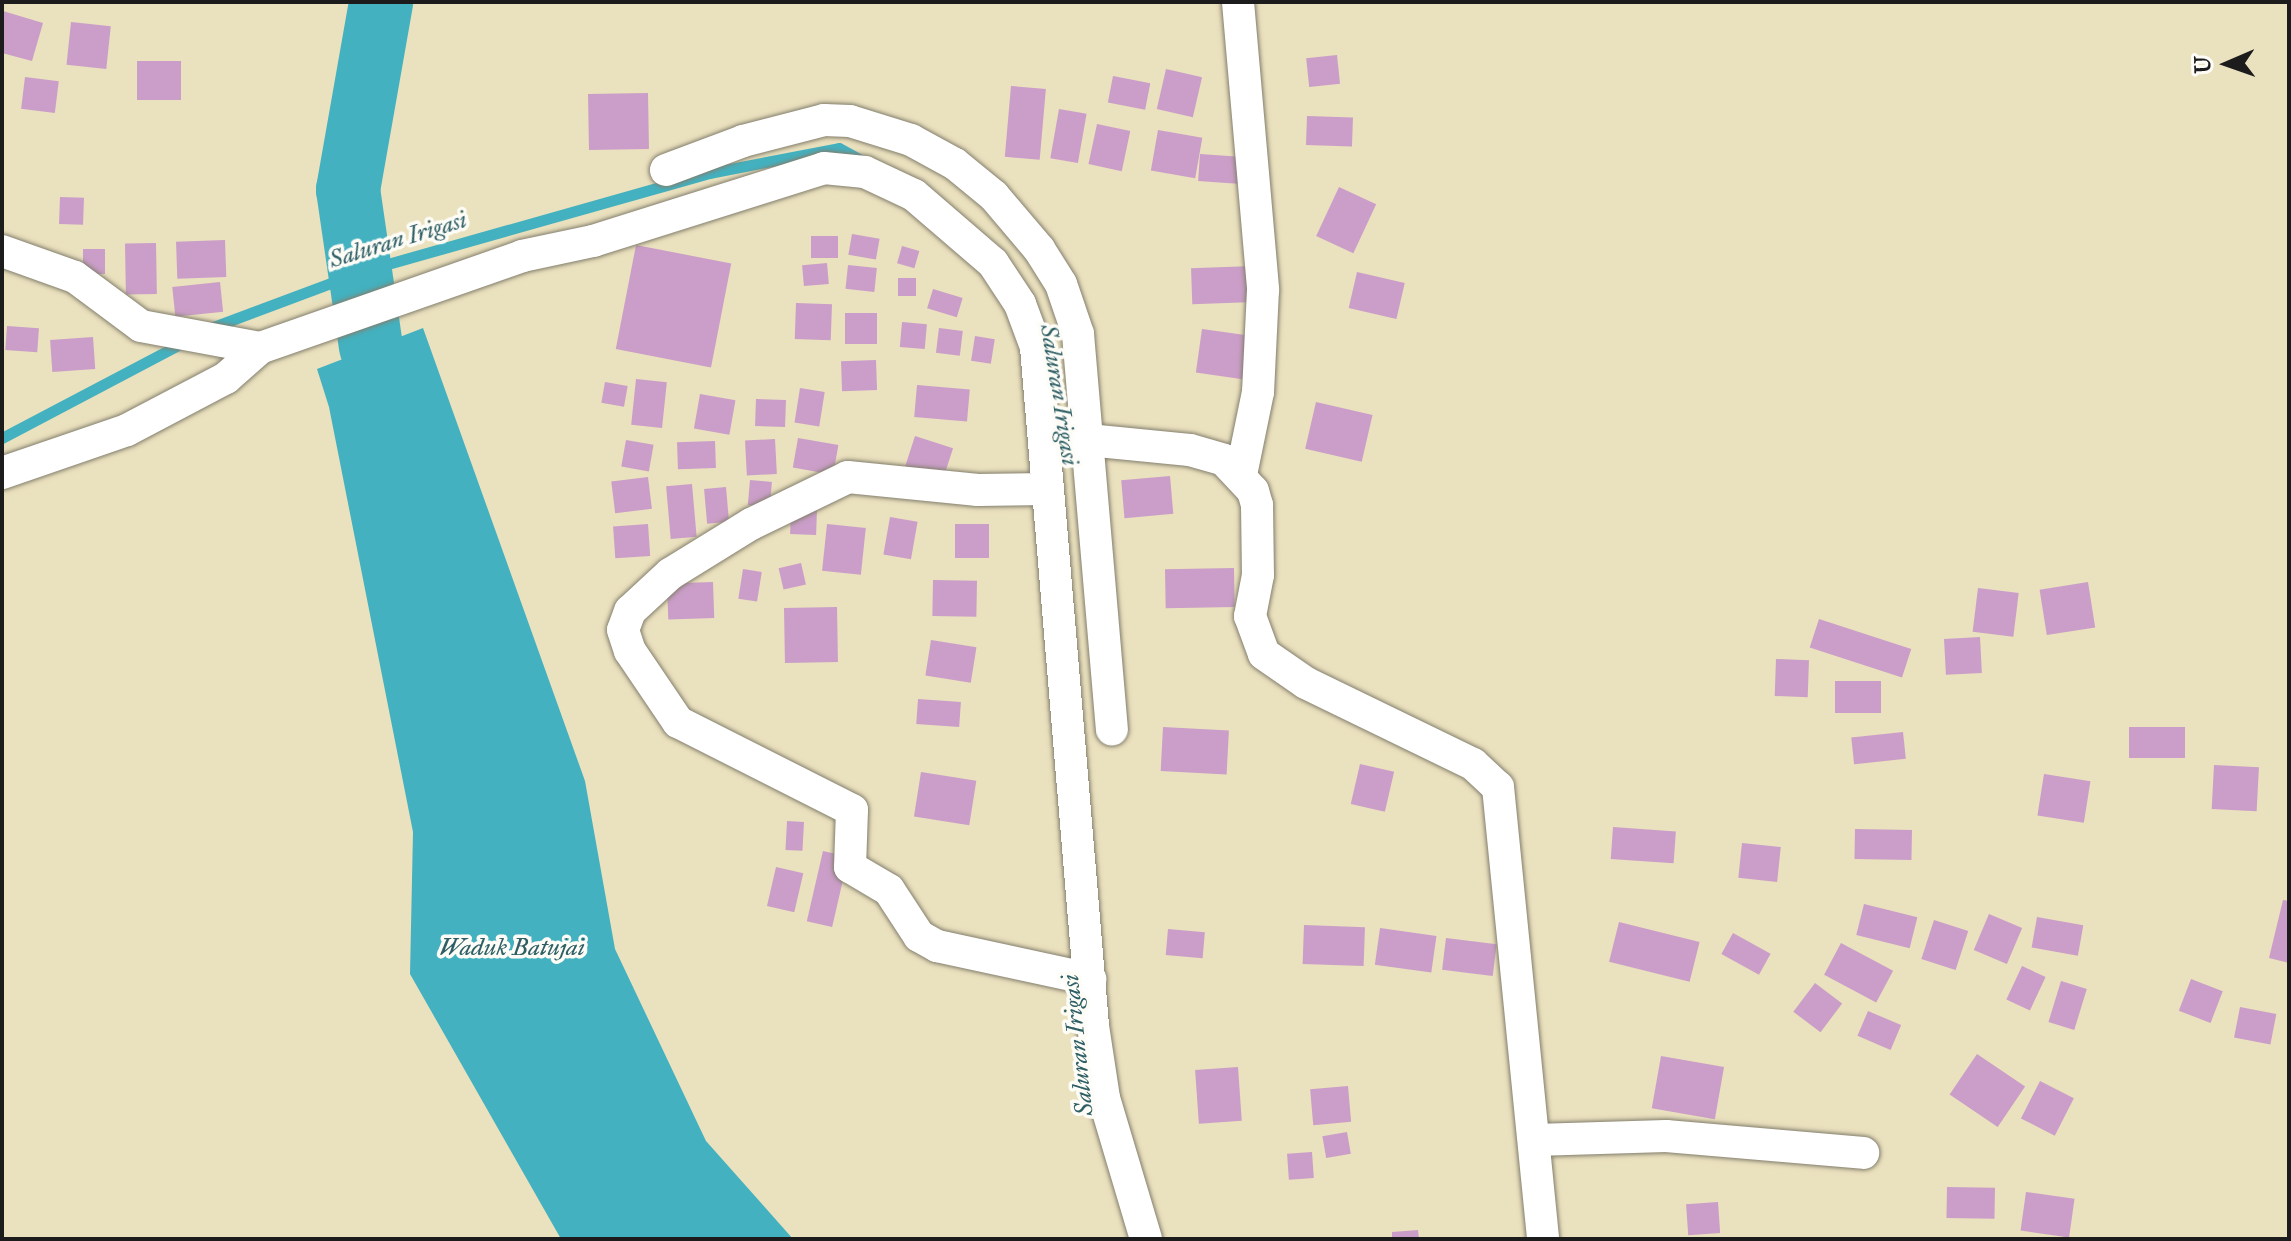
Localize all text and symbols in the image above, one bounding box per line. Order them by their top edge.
north arrow [2187,24,2267,104]
text: U [2189,56,2216,74]
water label: Saluran Irigasi [326,205,470,275]
water label: Saluran Irigasi [1034,322,1084,468]
water label: Waduk Batujai [439,934,585,962]
water label: Saluran Irigasi [1056,973,1100,1117]

